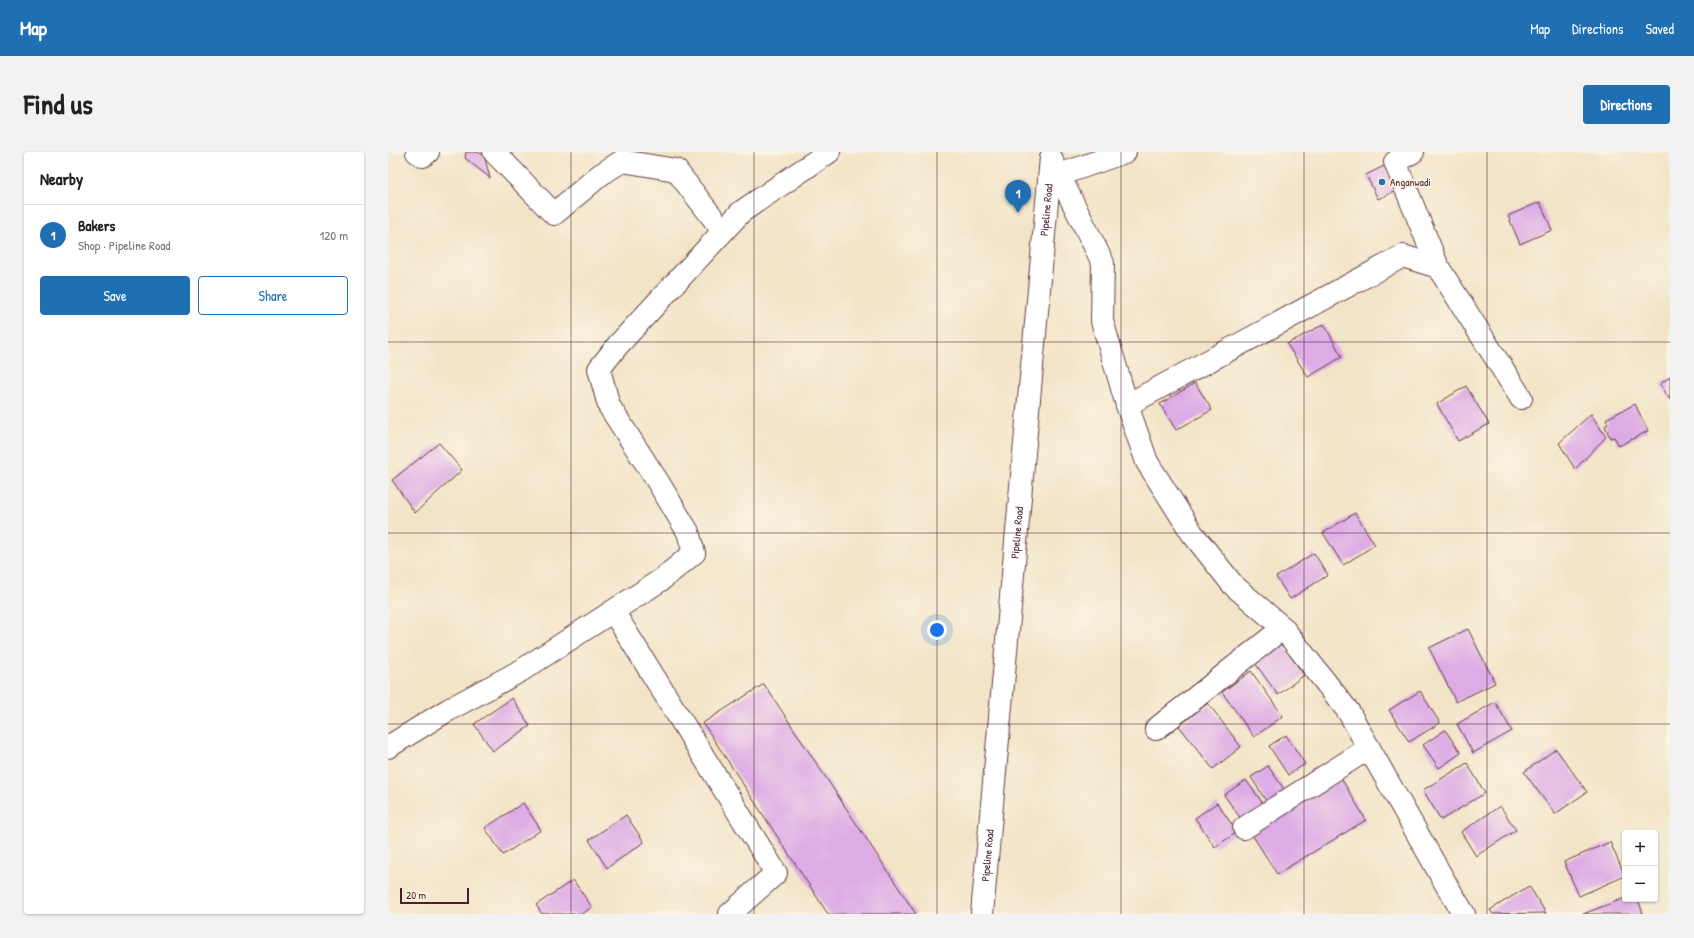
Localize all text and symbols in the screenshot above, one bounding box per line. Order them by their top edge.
text: Map [20,15,47,41]
text: Map [1530,19,1550,38]
text: Directions [1572,19,1623,38]
text: Saved [1645,19,1674,38]
text: Find us [24,85,93,123]
button: Directions [1583,85,1670,124]
text: Nearby [40,167,83,190]
place label: Anganwadi [1390,175,1431,189]
marker: Anganwadi [1377,177,1387,187]
pin: 1 [1005,180,1031,213]
street label: Pipeline Road [1037,183,1056,237]
text: Bakers [78,215,115,236]
text: 1 [51,226,55,244]
text: 120 m [320,226,348,244]
text: Shop · Pipeline Road [78,236,170,254]
button: Save [40,276,190,315]
button: Share [198,276,348,315]
street label: Pipeline Road [1007,505,1026,559]
your location [927,620,947,640]
street label: Pipeline Road [978,828,997,882]
map controls [1622,830,1658,902]
button: + [1622,830,1658,866]
button: − [1622,866,1658,902]
scale bar [400,886,469,905]
text: 20 m [406,888,426,902]

